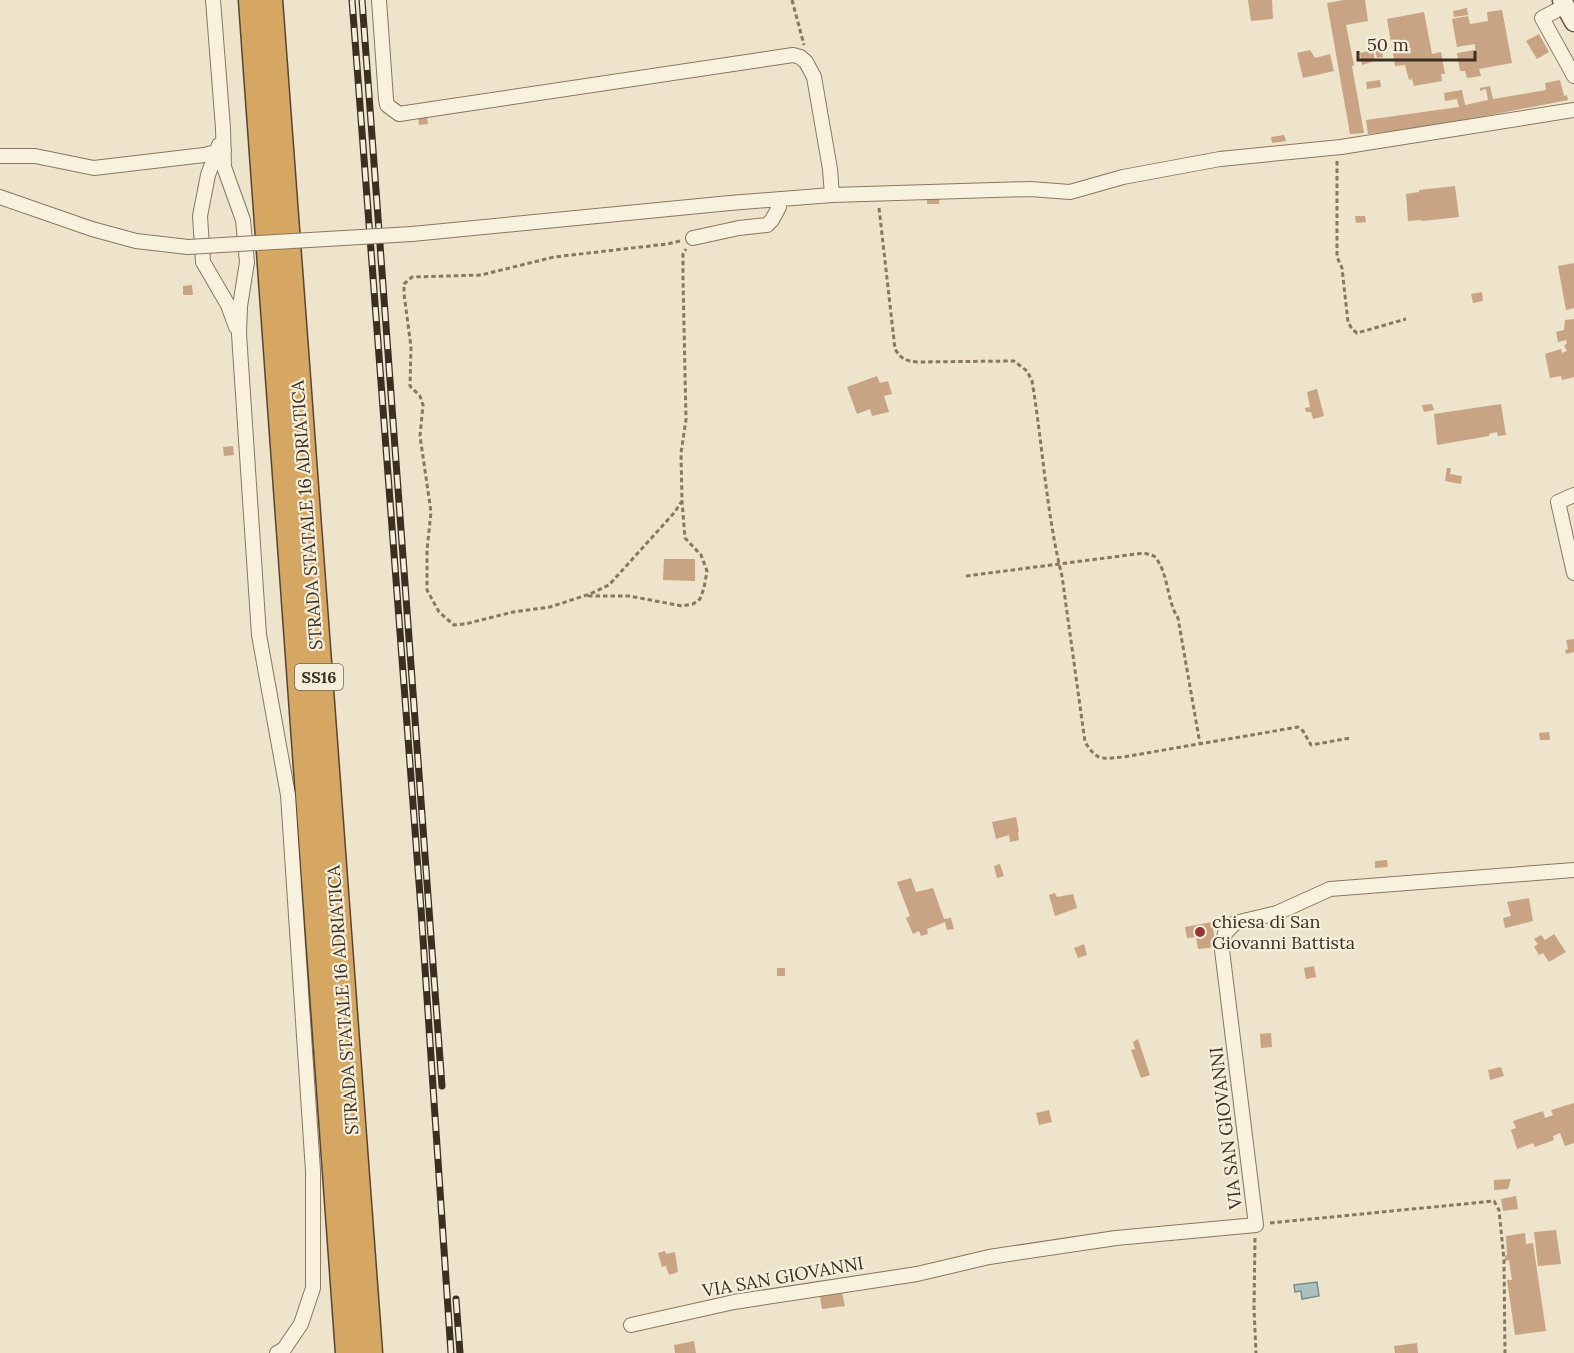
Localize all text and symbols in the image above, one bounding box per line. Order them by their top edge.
scale bar [1358,24,1475,62]
text: 50 m [1367,33,1409,56]
street label: STRADA STATALE 16 ADRIATICA [286,379,327,651]
road number: SS16 [295,664,343,690]
street label: STRADA STATALE 16 ADRIATICA [322,864,363,1136]
place label: chiesa di San Giovanni Battista [1212,910,1355,954]
marker: chiesa di San Giovanni Battista [1193,925,1207,939]
street label: VIA SAN GIOVANNI [1204,1046,1247,1211]
street label: VIA SAN GIOVANNI [700,1251,865,1302]

